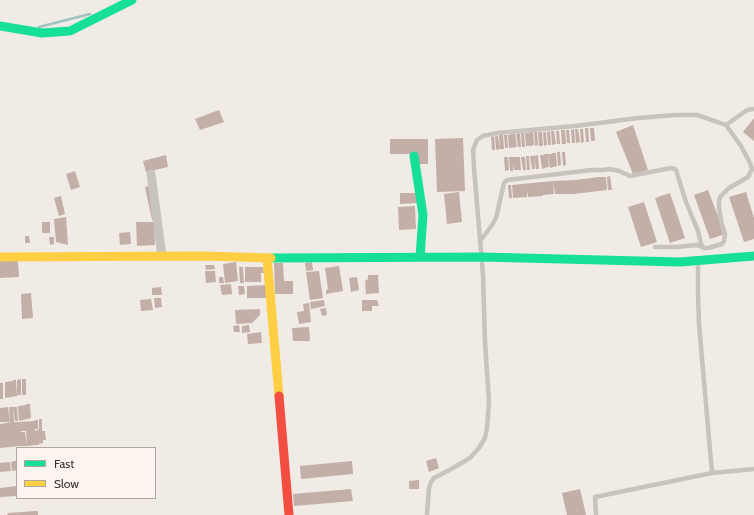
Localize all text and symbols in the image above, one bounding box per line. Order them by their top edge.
legend [16,447,156,499]
text: Fast [54,456,74,471]
text: Slow [54,476,79,491]

